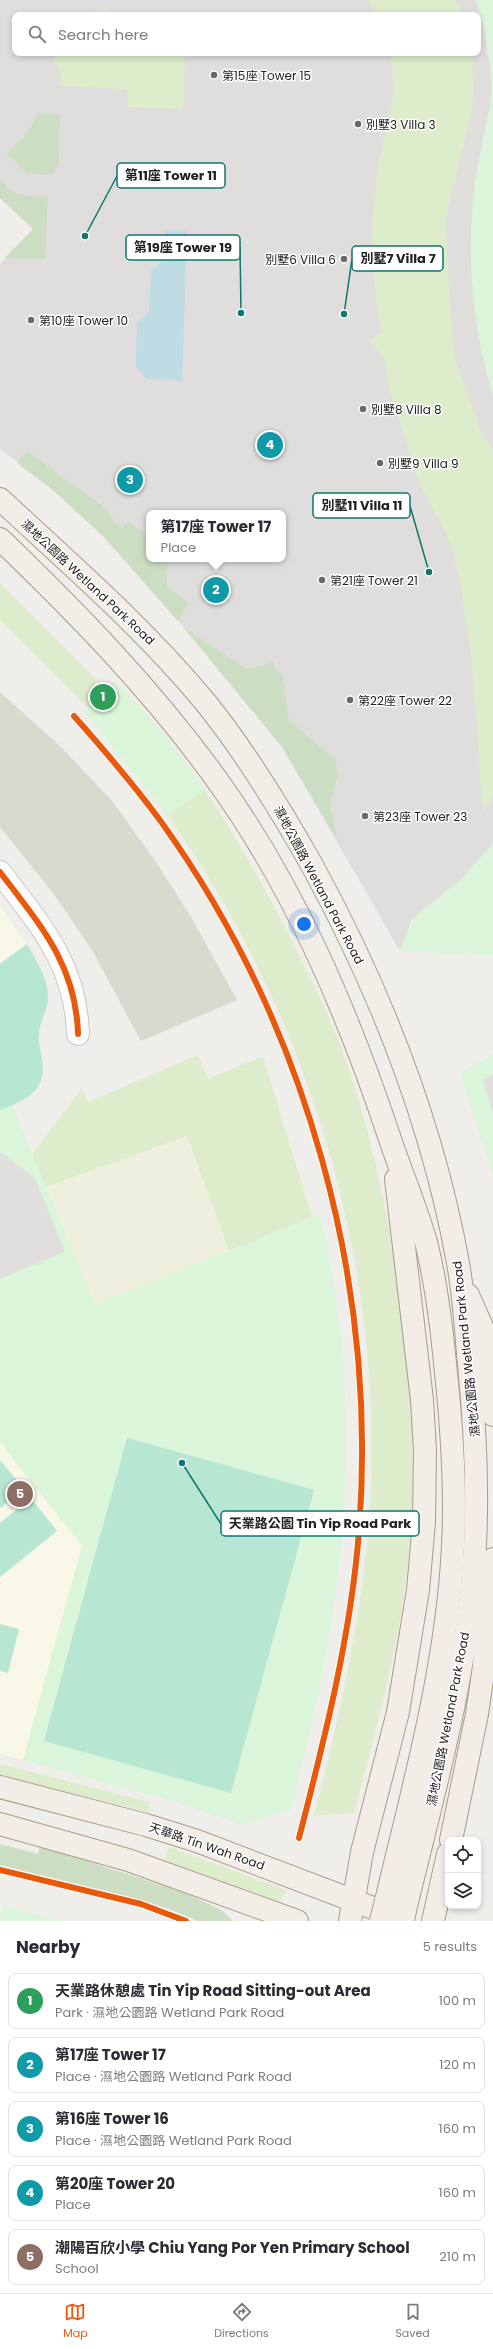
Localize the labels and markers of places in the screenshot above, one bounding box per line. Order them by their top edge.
place label: 第15座 Tower 15 [222,67,311,84]
marker: 第15座 Tower 15 [209,70,219,80]
place label: 別墅3 Villa 3 [366,116,436,133]
marker: 別墅3 Villa 3 [353,119,363,129]
callout: 第11座 Tower 11 [117,163,225,188]
callout: 第19座 Tower 19 [126,235,240,260]
callout: 別墅7 Villa 7 [352,246,443,271]
place label: 別墅6 Villa 6 [265,251,336,268]
marker: 別墅6 Villa 6 [339,254,349,264]
place label: 第10座 Tower 10 [39,312,128,329]
marker: 第10座 Tower 10 [26,315,36,325]
place label: 別墅8 Villa 8 [371,401,442,418]
marker: 別墅8 Villa 8 [358,404,368,414]
pin: 4 [257,430,283,460]
place label: 別墅9 Villa 9 [388,455,459,472]
marker: 別墅9 Villa 9 [375,458,385,468]
pin: 3 [117,465,143,495]
callout: 別墅11 Villa 11 [313,493,410,518]
place label: 第21座 Tower 21 [330,572,418,589]
pin: 2 [203,575,229,605]
marker: 第21座 Tower 21 [317,575,327,585]
pin: 1 [90,682,116,712]
place label: 第22座 Tower 22 [358,692,452,709]
marker: 第22座 Tower 22 [345,695,355,705]
place label: 第23座 Tower 23 [373,808,467,825]
marker: 第23座 Tower 23 [360,811,370,821]
pin: 5 [7,1479,33,1509]
callout: 天業路公園 Tin Yip Road Park [221,1511,419,1536]

